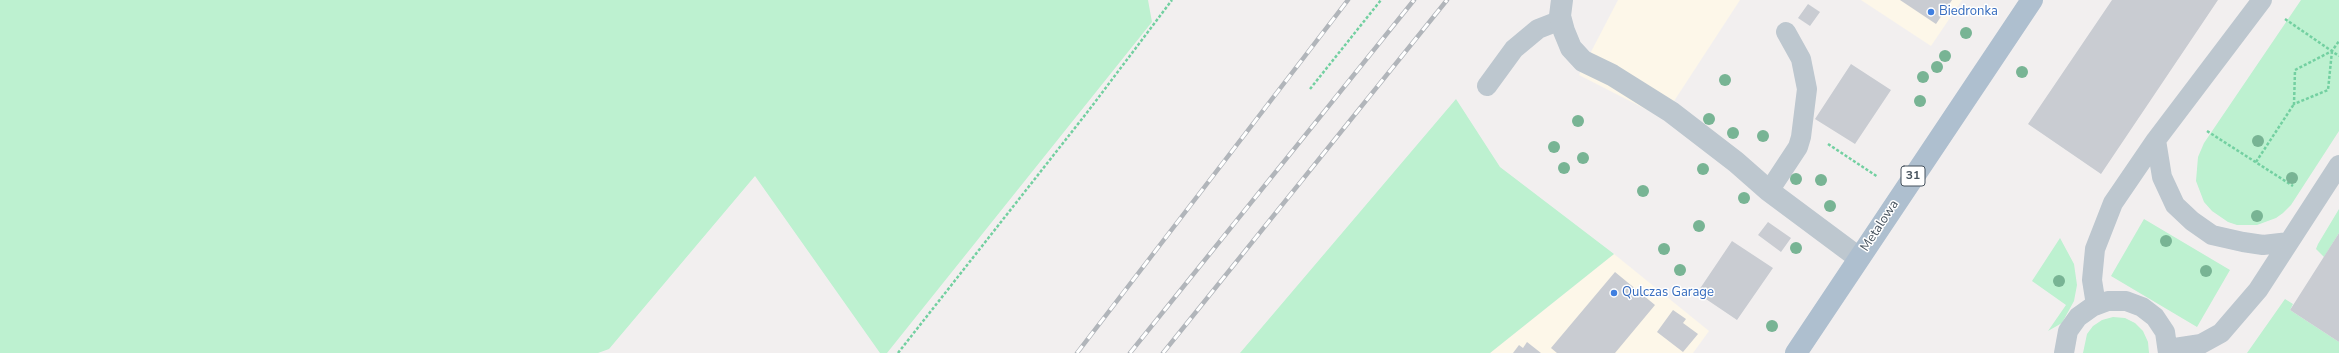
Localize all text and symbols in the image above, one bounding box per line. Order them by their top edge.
place label: Biedronka [1939,4,1998,20]
marker: Biedronka [1926,7,1936,17]
road number: 31 [1901,166,1925,186]
street label: Metalowa [1858,197,1902,255]
place label: Qulczas Garage [1622,285,1714,301]
marker: Qulczas Garage [1609,288,1619,298]

